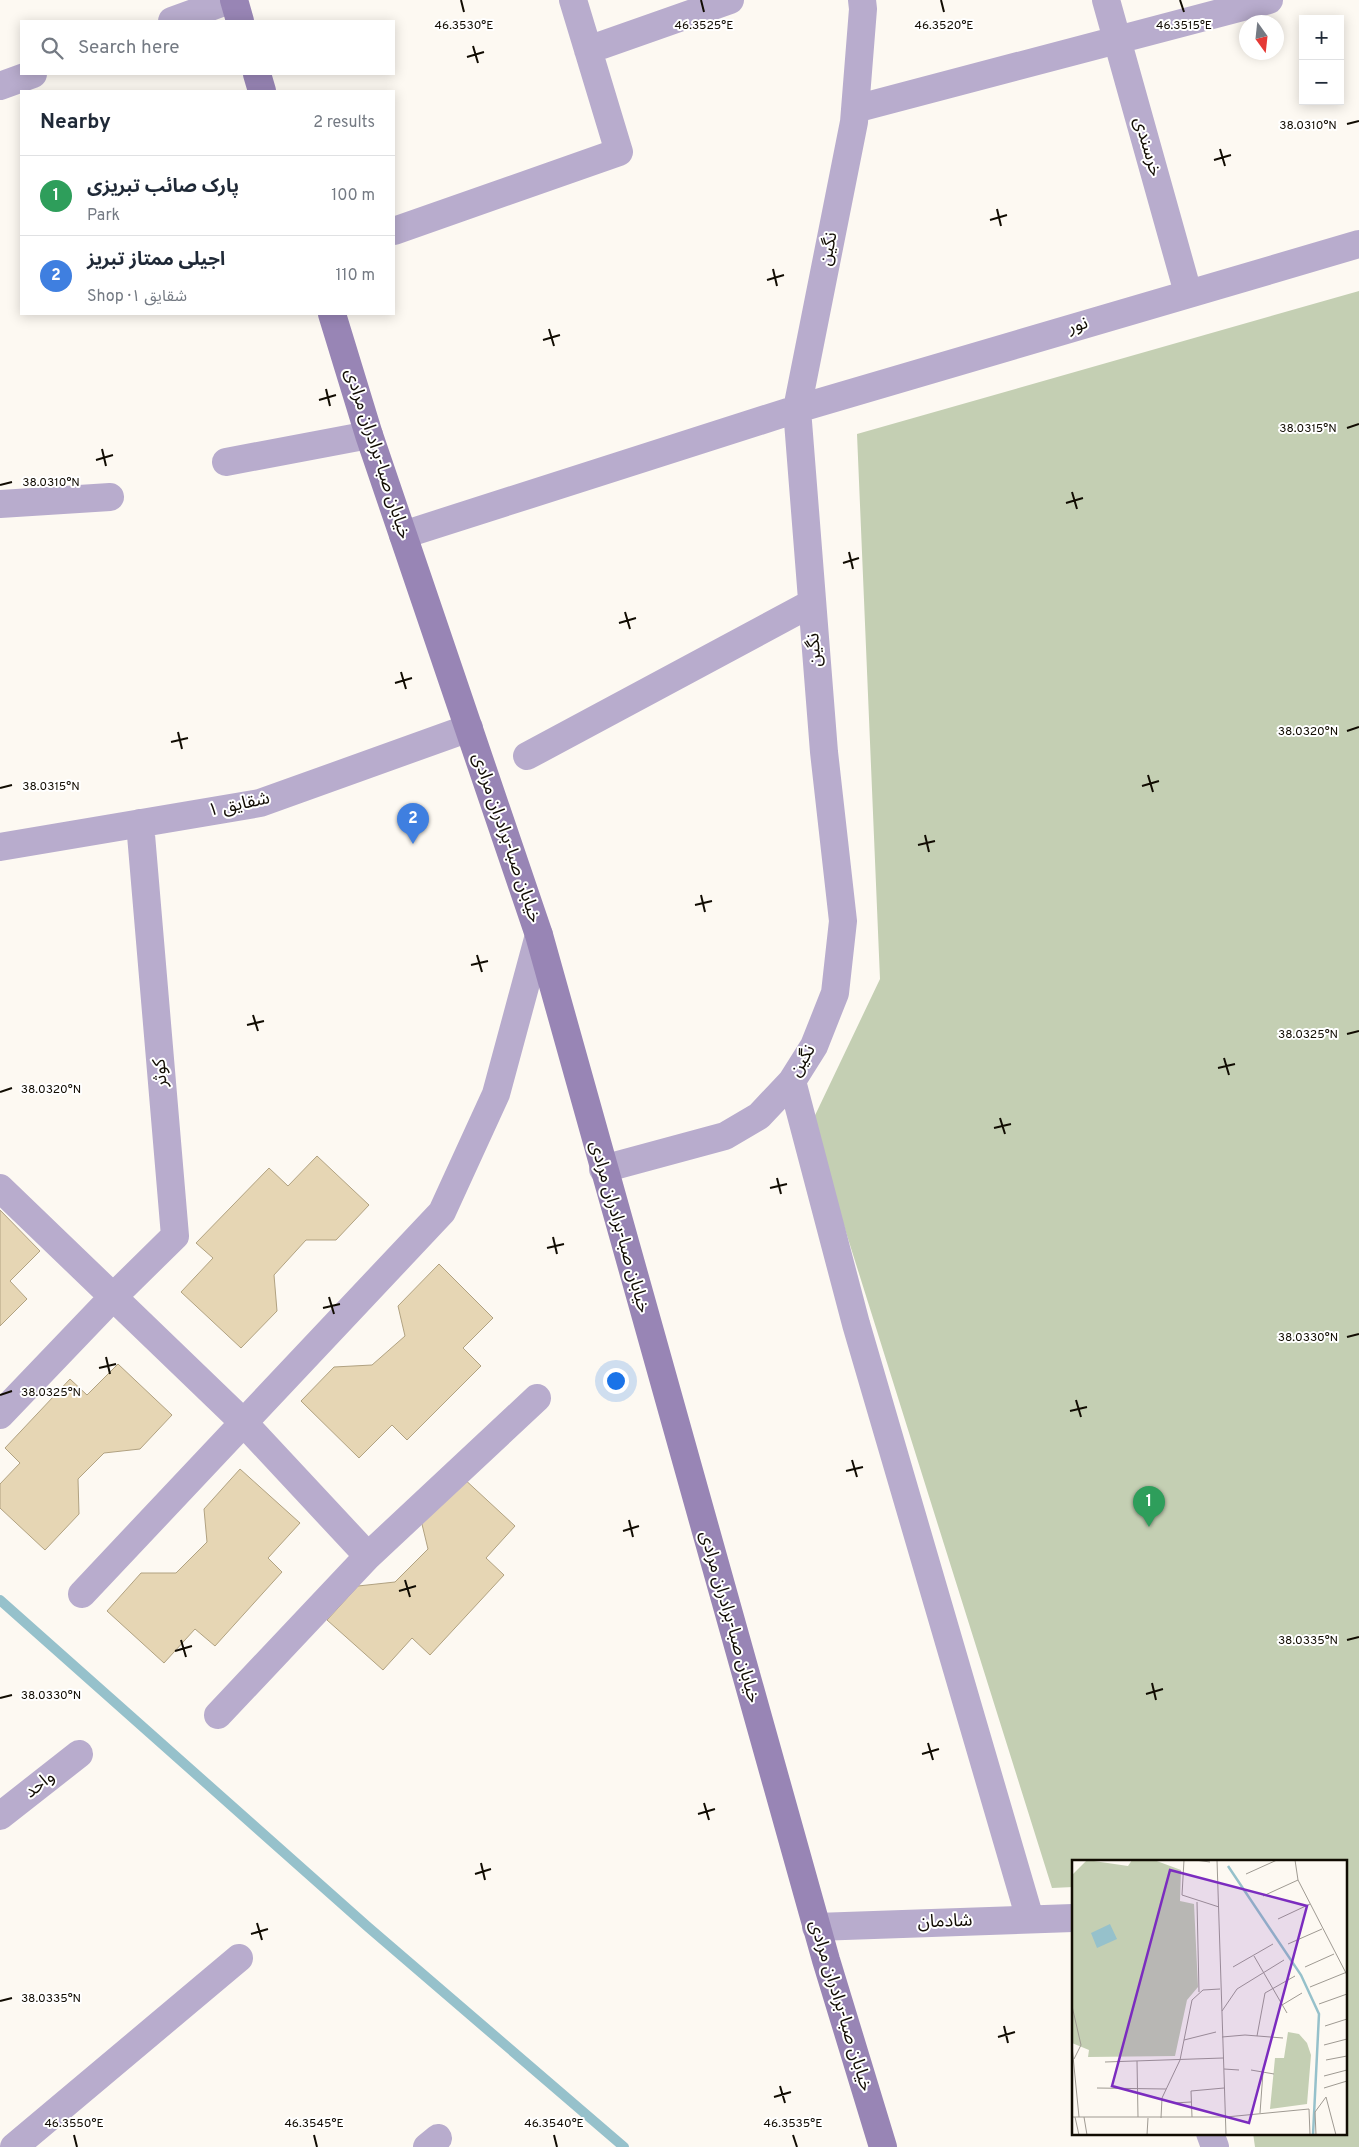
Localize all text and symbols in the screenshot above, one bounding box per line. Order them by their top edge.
north arrow [1239,15,1284,60]
map controls [1299,15,1344,105]
button: + [1299,15,1344,60]
text: 46.3530°E [435,18,493,34]
text: 46.3525°E [675,18,733,34]
text: 46.3520°E [914,18,974,34]
text: 46.3515°E [1156,18,1212,34]
search box [20,20,395,75]
icon: search [38,34,66,62]
text: Search here [78,36,180,60]
button: − [1299,60,1344,105]
text: Nearby [40,109,111,136]
text: 2 results [313,113,375,133]
street label: خرسندی [1128,115,1166,179]
text: 38.0310°N [1279,118,1337,134]
text: پارک صائب تبریزی [87,175,239,199]
text: 1 [53,186,59,206]
text: 100 m [331,186,375,206]
text: Park [87,206,120,226]
street label: نگین [814,230,844,268]
text: اجیلی ممتاز تبریز [87,248,225,272]
text: 2 [51,266,61,286]
text: 110 m [335,266,375,286]
text: Shop · شقایق ۱ [87,287,187,307]
street label: نور [1064,312,1091,340]
street label: خیابان صبا-برادران مرادی [339,366,415,542]
text: 38.0315°N [1279,421,1337,437]
text: 38.0310°N [22,475,80,491]
street label: نگین [802,632,828,668]
text: 38.0320°N [1278,724,1338,740]
street label: خیابان صبا-برادران مرادی [466,750,546,926]
text: 38.0315°N [22,779,80,795]
street label: شقایق ۱ [206,787,272,823]
pin: 2 [397,803,429,844]
text: 38.0325°N [1278,1027,1338,1043]
street label: نگین [784,1041,822,1081]
street label: کوثر [148,1057,174,1089]
text: 38.0320°N [21,1082,81,1098]
street label: خیابان صبا-برادران مرادی [583,1138,655,1316]
text: 38.0330°N [1278,1330,1338,1346]
your location [603,1368,629,1394]
text: 38.0325°N [21,1385,81,1401]
pin: 1 [1133,1486,1165,1527]
street label: خیابان صبا-برادران مرادی [693,1528,765,1706]
text: 38.0335°N [1278,1633,1338,1649]
text: 38.0330°N [21,1688,81,1704]
street label: واحد [20,1766,60,1804]
inset map [1072,1860,1346,2134]
street label: شادمان [917,1910,973,1934]
street label: خیابان صبا-برادران مرادی [803,1917,877,2095]
text: 38.0335°N [21,1991,81,2007]
text: 46.3550°E [44,2116,104,2132]
text: 46.3545°E [284,2116,344,2132]
text: 46.3540°E [524,2116,584,2132]
text: 46.3535°E [764,2116,822,2132]

